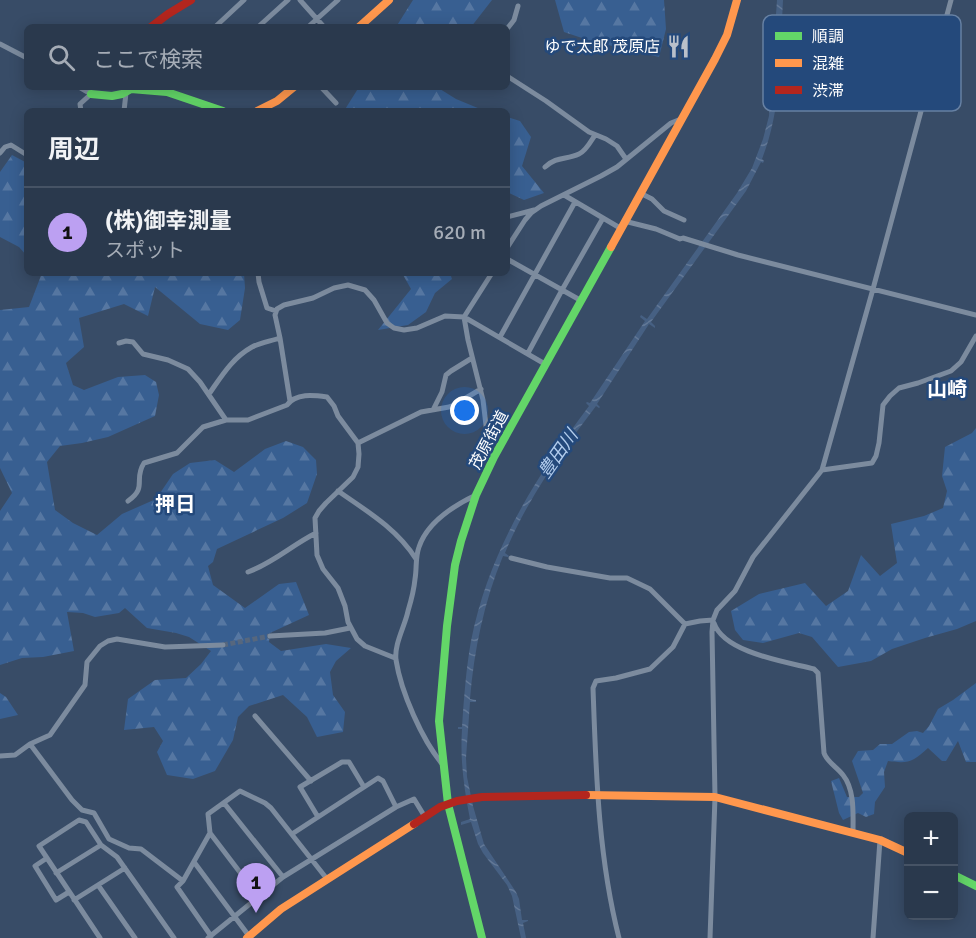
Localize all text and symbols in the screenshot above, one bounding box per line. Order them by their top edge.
legend [763,15,961,111]
search box [24,24,510,90]
text: 順調 [812,27,844,47]
restaurant icon: ゆで太郎 茂原店 [665,34,691,60]
place label: ゆで太郎 茂原店 [544,37,660,57]
icon: search [45,41,78,74]
text: ここで検索 [93,46,203,73]
text: 混雑 [812,54,844,74]
text: 渋滞 [812,81,844,101]
text: 周辺 [48,134,100,166]
text: (株)御幸測量 [105,207,232,234]
text: 1 [62,220,73,245]
text: 620 m [433,220,486,245]
text: スポット [105,238,185,263]
district label: 山崎 [927,377,967,402]
your location [450,396,479,425]
street label: 茂原街道 [465,407,513,473]
water label: 豊田川 [534,424,584,482]
district label: 押日 [155,492,195,517]
map controls [904,812,958,920]
button: + [904,812,958,866]
pin: 1 [236,864,276,913]
button: − [904,866,958,920]

